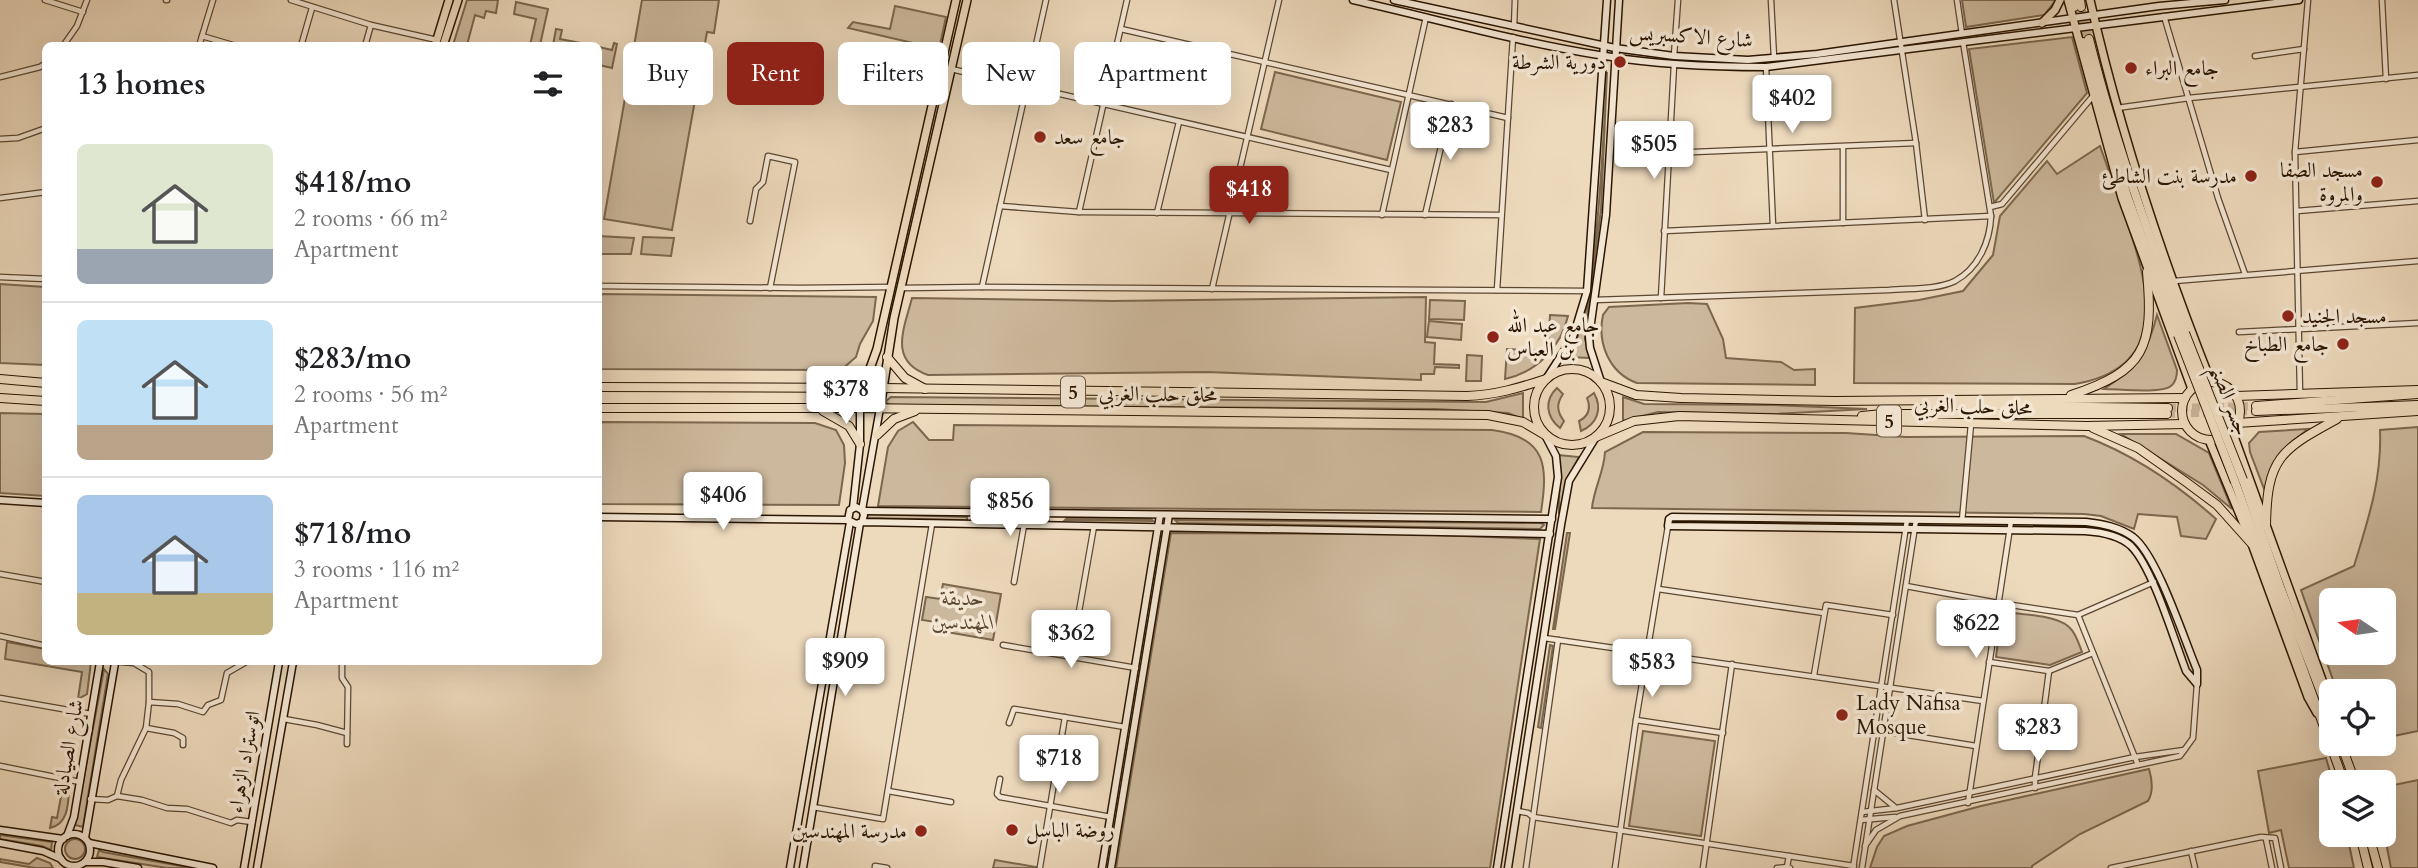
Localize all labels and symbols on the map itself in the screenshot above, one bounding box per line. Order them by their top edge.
street label: شارع الاكسبريس [1628,18,1754,58]
place label: دورية الشرطة [1512,48,1606,77]
marker: دورية الشرطة [1612,54,1628,70]
place label: جامع البراء [2145,54,2219,87]
marker: جامع البراء [2123,60,2139,76]
pin: $402 [1751,76,1833,135]
pin: $283 [1409,102,1491,162]
pin: $505 [1613,122,1695,181]
place label: جامع سعد [1054,123,1125,156]
marker: جامع سعد [1032,129,1048,145]
place label: مسجد الصفا والمروة [2280,156,2363,209]
place label: مدرسة بنت الشاطئ [2102,162,2237,191]
pin: $418 [1208,166,1290,226]
marker: مدرسة بنت الشاطئ [2243,168,2259,184]
marker: مسجد الصفا والمروة [2369,174,2385,190]
place label: مسجد الجنيد [2302,302,2387,331]
place label: جامع عبد الله بن العباس [1507,308,1599,364]
marker: مسجد الجنيد [2280,308,2296,324]
marker: جامع عبد الله بن العباس [1485,329,1501,345]
place label: جامع الطباخ [2244,330,2329,363]
marker: جامع الطباخ [2335,336,2351,352]
street label: جسر الصنم [2197,360,2256,442]
pin: $378 [805,366,887,426]
road number: 5 [1061,376,1085,408]
street label: محلق حلب الغربي [1099,379,1218,412]
street label: محلق حلب الغربي [1913,390,2033,425]
road number: 5 [1877,406,1901,436]
pin: $406 [682,472,764,532]
pin: $856 [969,478,1051,538]
park label: حديقة المهندسين [931,584,995,637]
north arrow [2319,588,2396,665]
pin: $622 [1935,600,2017,660]
pin: $362 [1030,610,1112,670]
pin: $909 [804,638,886,698]
pin: $583 [1611,640,1693,699]
place label: Lady Nafisa Mosque [1856,689,1961,742]
street label: شارع الصيادلة [46,697,94,799]
pin: $283 [1997,704,2079,764]
marker: Lady Nafisa Mosque [1834,707,1850,723]
street label: اتوستراد الزهراء [221,709,268,816]
pin: $718 [1018,736,1100,795]
place label: روضة الباسل [1026,816,1115,845]
place label: مدرسة المهندسين [792,817,907,846]
marker: روضة الباسل [1004,822,1020,838]
marker: مدرسة المهندسين [913,823,929,839]

